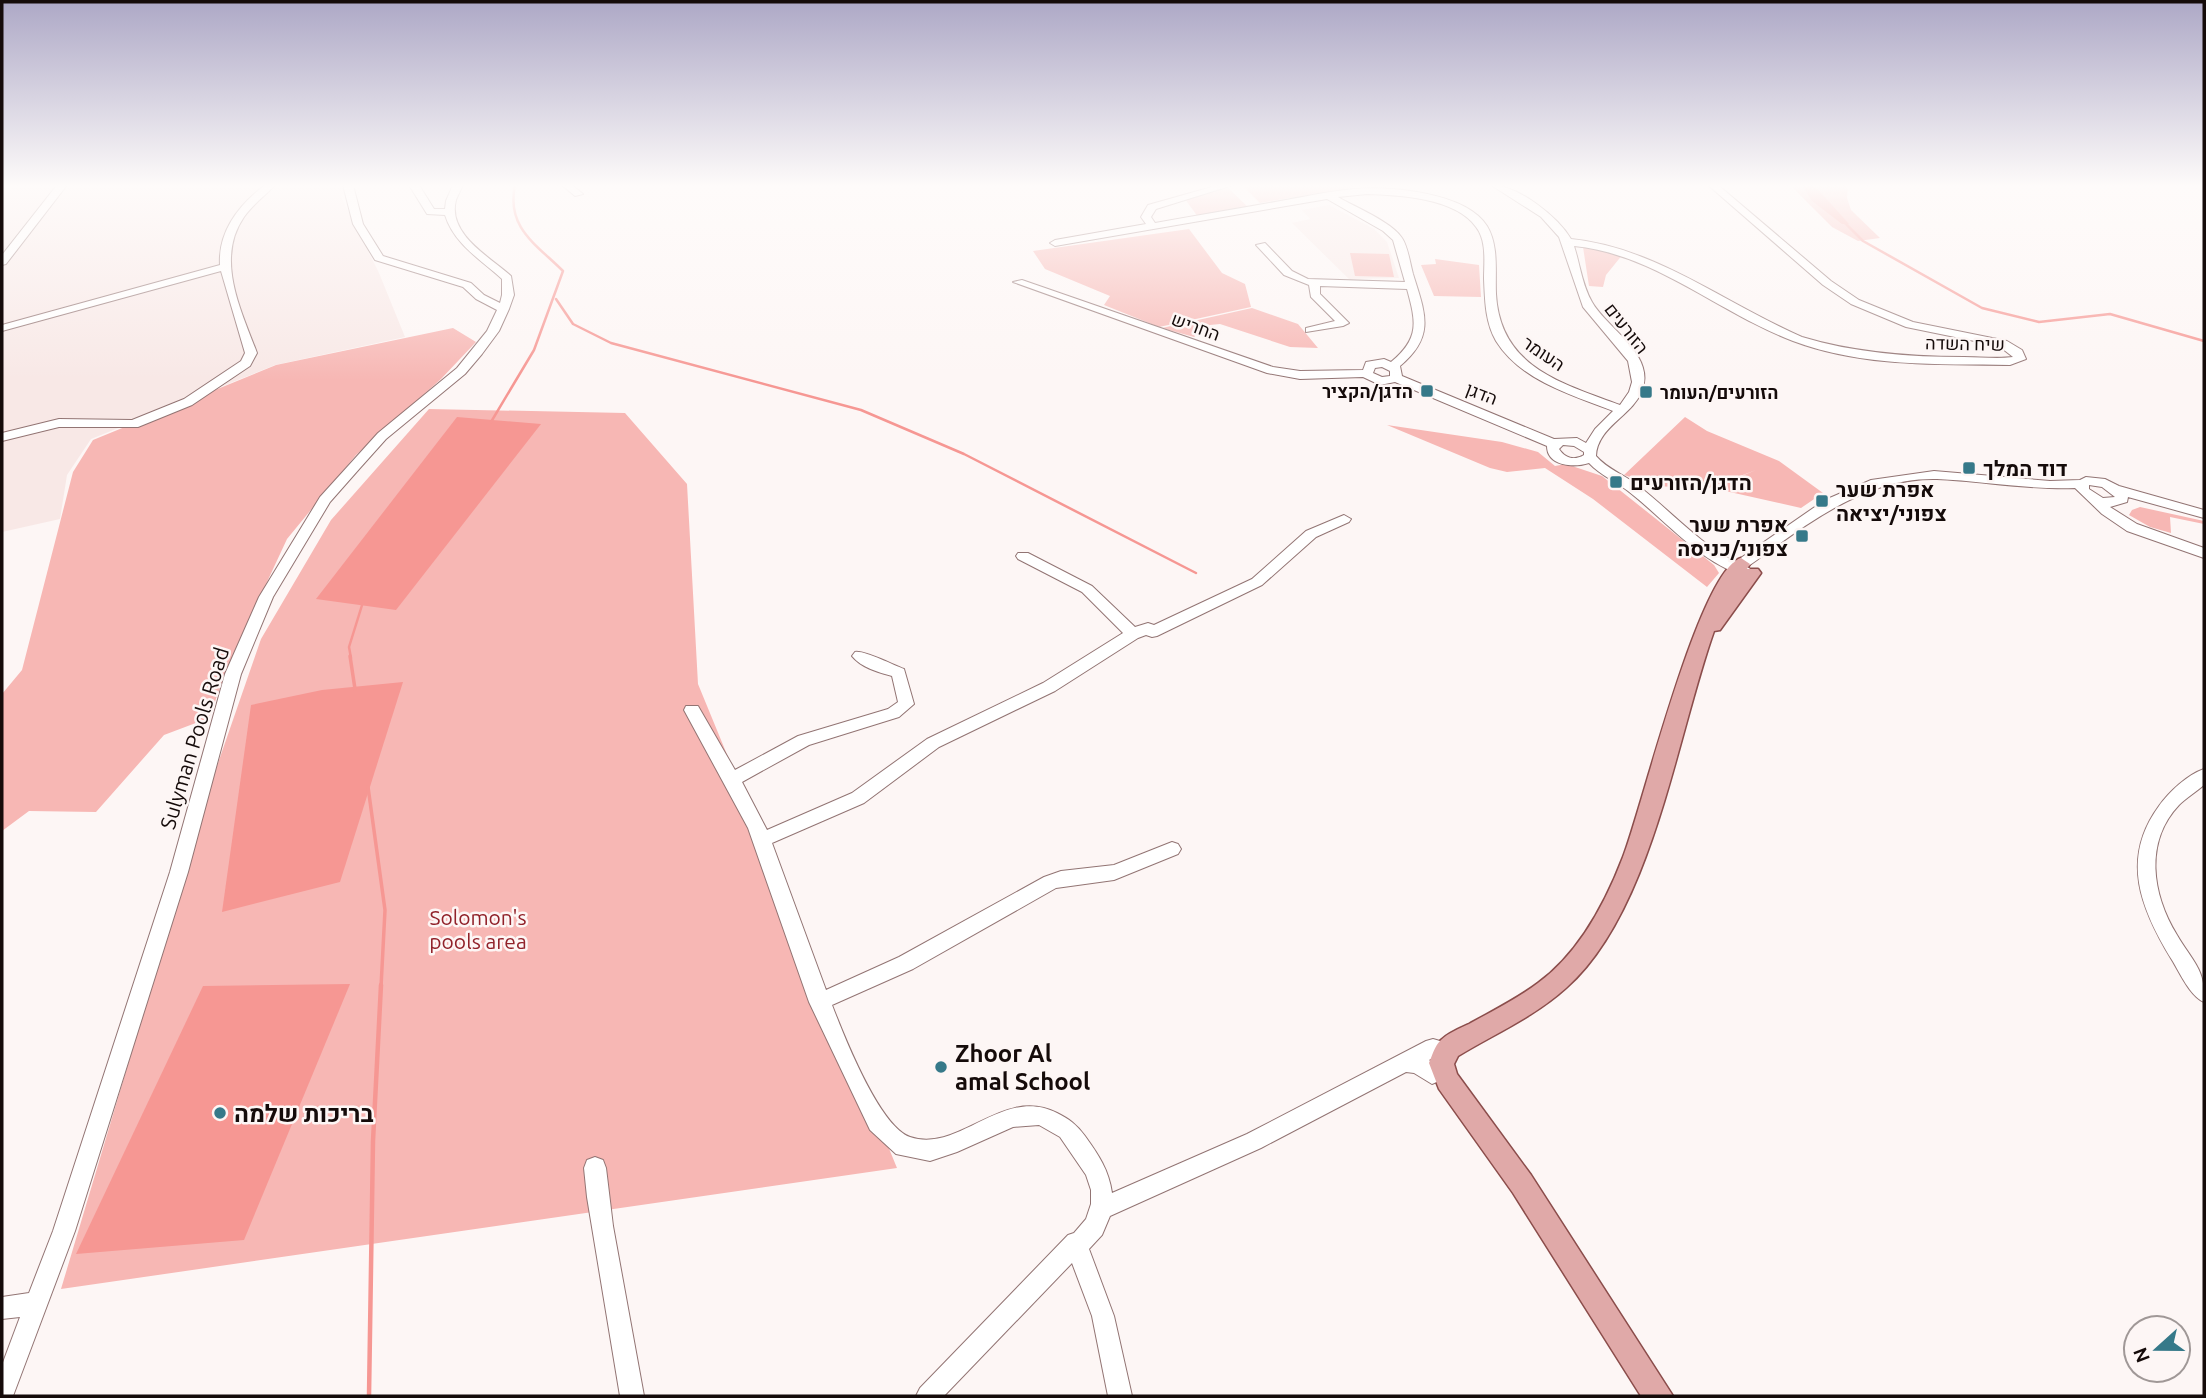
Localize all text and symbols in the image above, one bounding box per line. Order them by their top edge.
street label: הזורעים [1601,299,1653,357]
street label: החריש [1169,308,1223,344]
street label: העומר [1519,332,1569,374]
street label: שיח השדה [1925,332,2005,354]
street label: הדגן [1463,378,1501,409]
place label: הדגן/הקציר [1322,381,1413,402]
place label: הזורעים/העומר [1660,382,1778,402]
marker: הדגן/הקציר [1419,383,1435,399]
marker: הזורעים/העומר [1638,384,1654,400]
place label: דוד המלך [1983,456,2068,480]
marker: דוד המלך [1961,460,1977,476]
place label: הדגן/הזורעים [1630,470,1752,494]
marker: הדגן/הזורעים [1608,474,1624,490]
place label: אפרת שער צפוני/יציאה [1836,477,1947,525]
marker: אפרת שער צפוני/יציאה [1814,493,1830,509]
place label: אפרת שער צפוני/כניסה [1677,512,1788,560]
marker: אפרת שער צפוני/כניסה [1794,528,1810,544]
street label: Sulyman Pools Road [155,644,233,832]
park label: Solomon's pools area [429,905,527,953]
place label: Zhoor Al amal School [955,1040,1090,1095]
marker: Zhoor Al amal School [933,1059,949,1075]
place label: בריכות שלמה [234,1100,374,1127]
marker: בריכות שלמה [212,1105,228,1121]
north arrow [2122,1314,2192,1384]
text: N [2128,1345,2154,1366]

